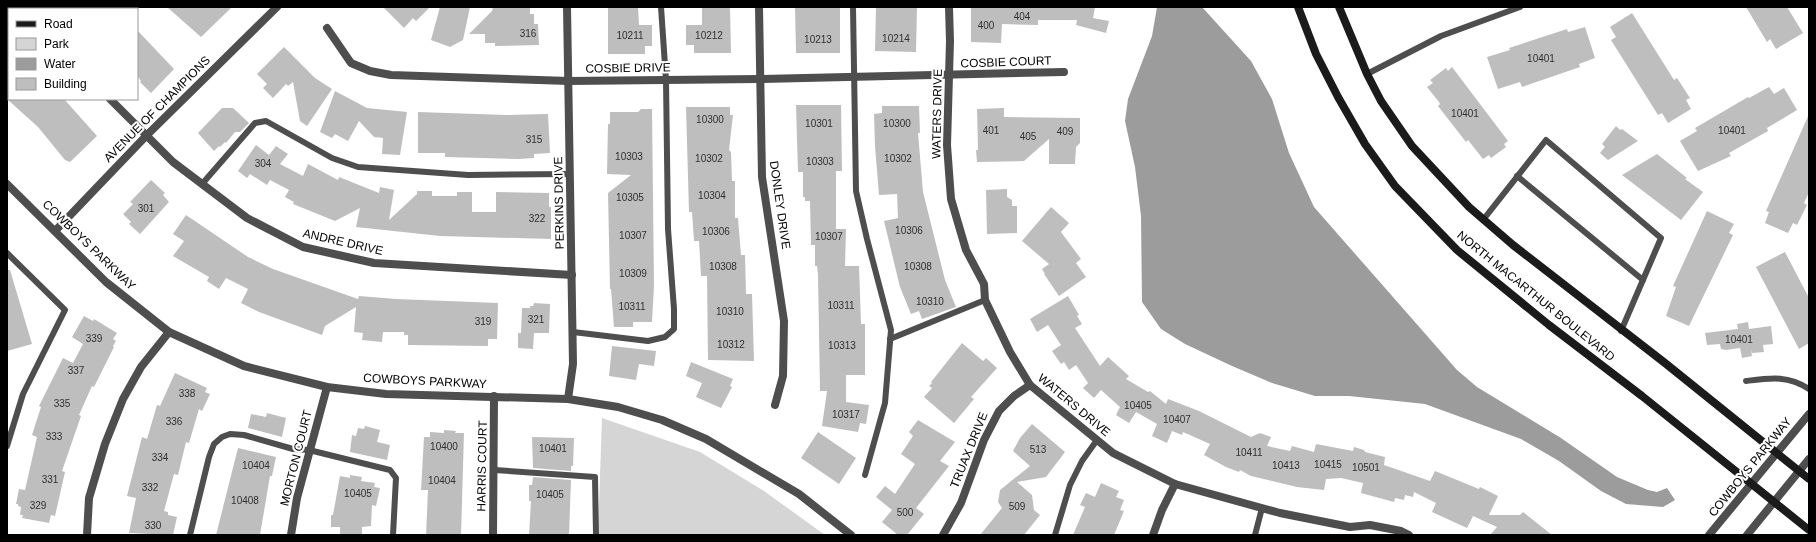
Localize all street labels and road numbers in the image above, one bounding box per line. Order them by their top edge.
street label: AVENUE OF CHAMPIONS [101,53,213,165]
street label: COSBIE COURT [960,53,1052,71]
street label: COSBIE DRIVE [585,60,671,76]
street label: WATERS DRIVE [929,69,945,159]
street label: PERKINS DRIVE [551,157,567,249]
street label: DONLEY DRIVE [767,160,793,250]
street label: COWBOYS PARKWAY [40,197,138,293]
street label: ANDRE DRIVE [301,226,385,258]
street label: NORTH MACARTHUR BOULEVARD [1454,228,1618,364]
street label: COWBOYS PARKWAY [363,371,487,391]
street label: WATERS DRIVE [1035,371,1113,439]
street label: MORTON COURT [277,408,315,508]
street label: TRUAX DRIVE [947,410,991,490]
street label: COWBOYS PARKWAY [1706,414,1794,520]
street label: HARRIS COURT [474,420,490,512]

